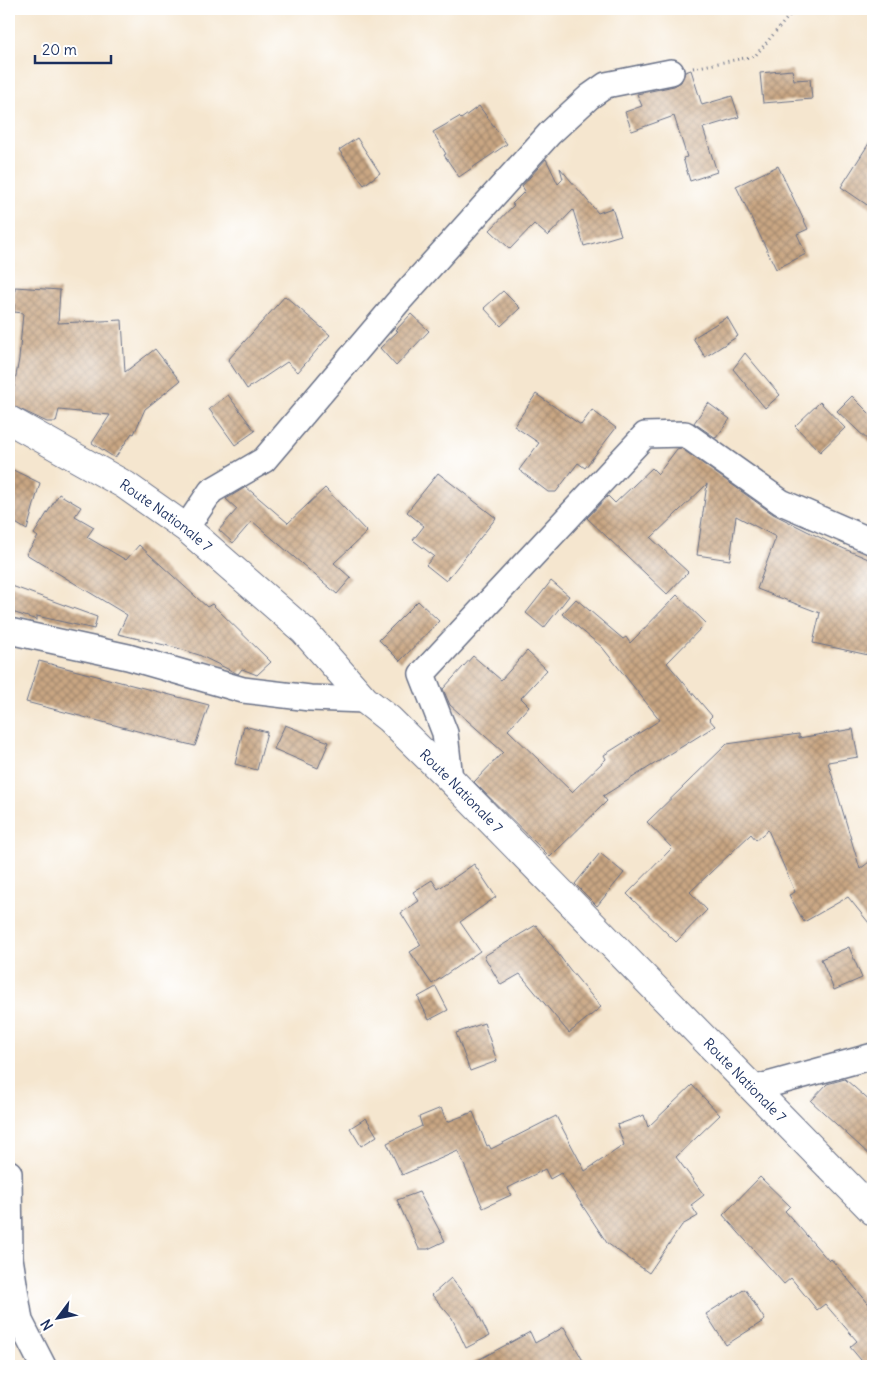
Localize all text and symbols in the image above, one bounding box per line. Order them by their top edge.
scale bar [35,32,111,64]
text: 20 m [42,40,77,59]
street label: Route Nationale 7 [116,475,216,556]
street label: Route Nationale 7 [416,745,507,837]
street label: Route Nationale 7 [700,1034,790,1126]
north arrow [32,1292,82,1342]
text: N [37,1316,57,1334]

